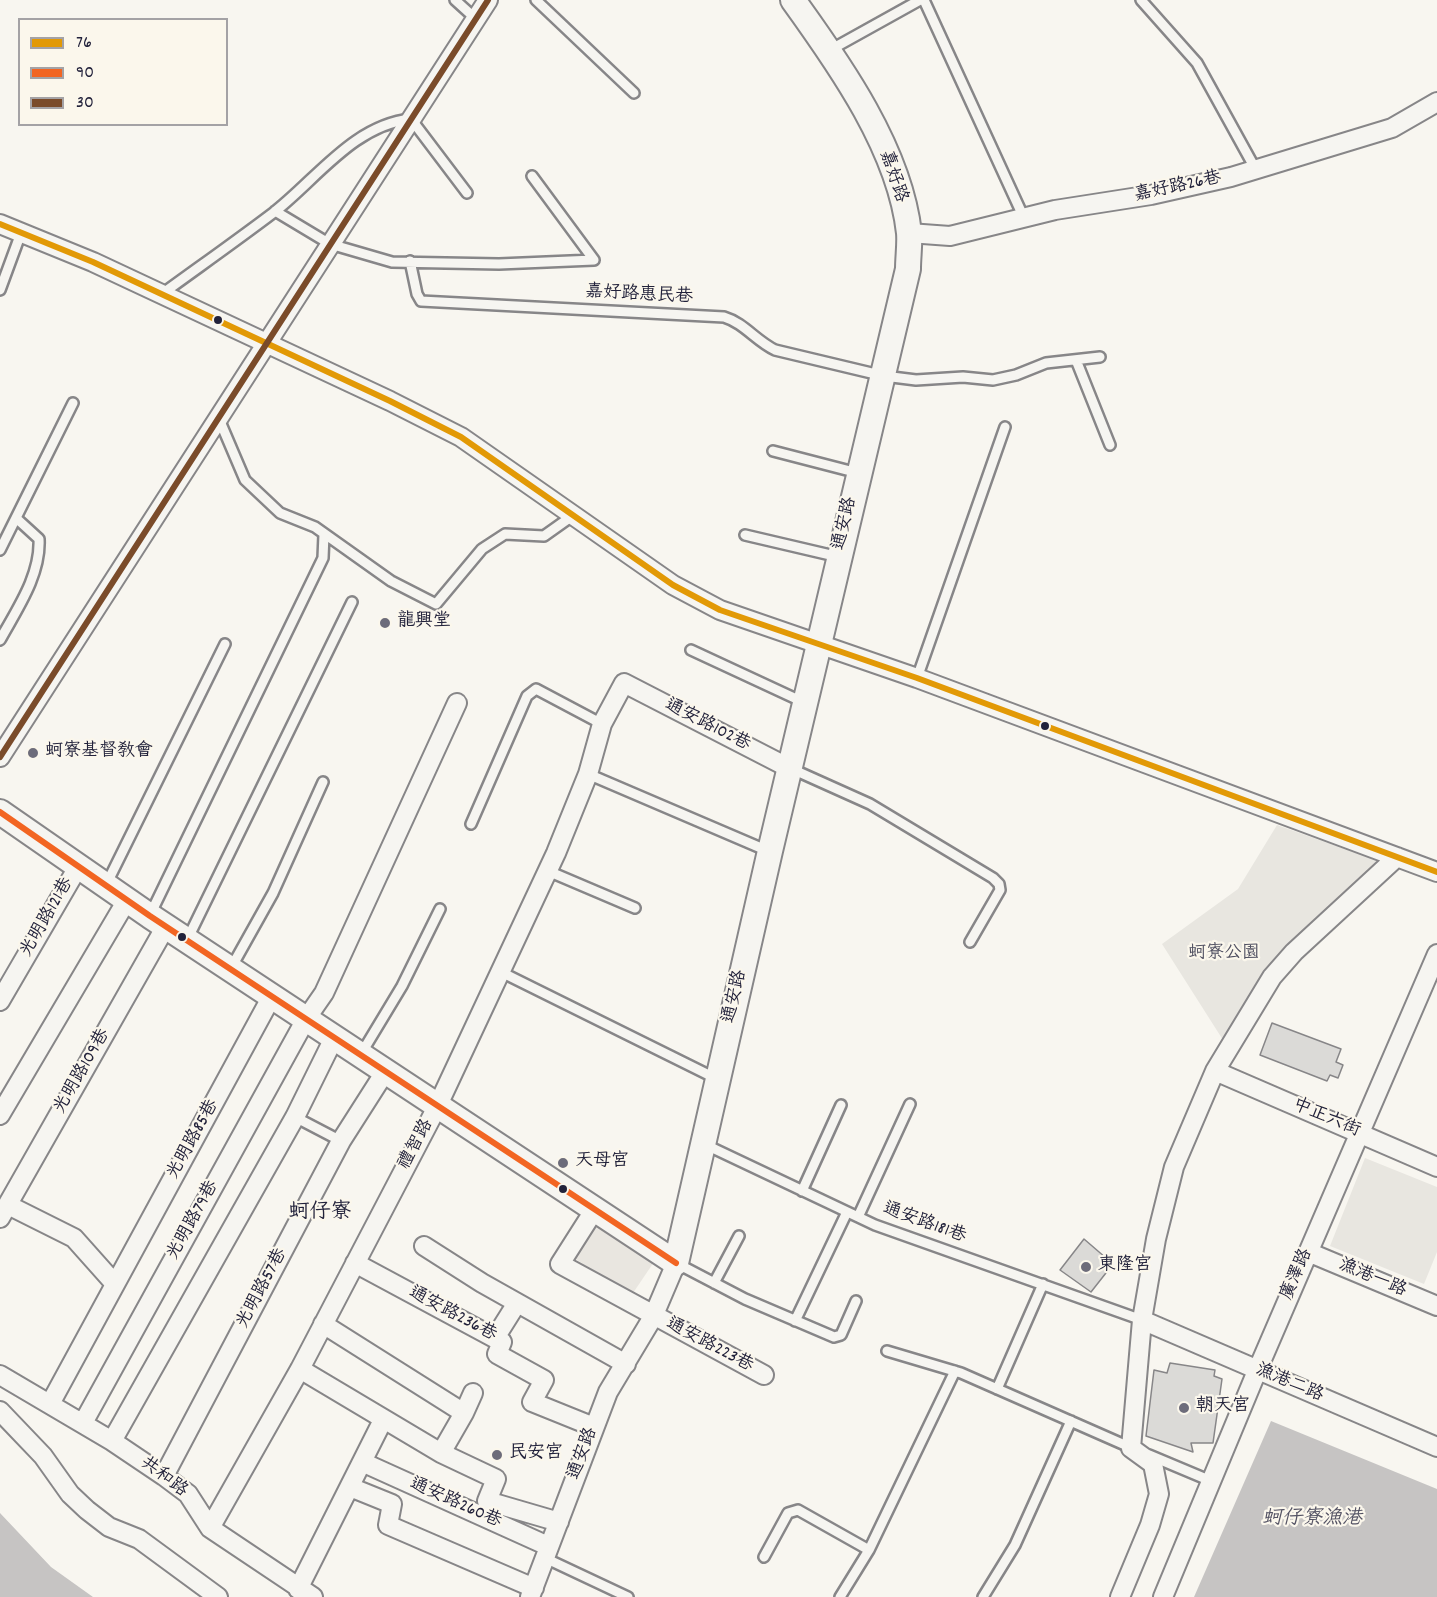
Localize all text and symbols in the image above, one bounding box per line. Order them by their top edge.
legend [18,18,228,126]
text: 76 [76,31,92,56]
text: 90 [76,61,94,86]
text: 30 [76,91,94,116]
street label: 嘉好路 [873,148,911,206]
street label: 嘉好路26巷 [1132,168,1224,208]
street label: 嘉好路惠民巷 [585,282,693,310]
unlabelled marker [212,314,224,326]
street label: 通安路 [829,495,863,553]
place label: 龍興堂 [397,612,451,634]
marker: 龍興堂 [378,616,392,630]
street label: 通安路102巷 [660,695,754,757]
unlabelled marker [1039,720,1051,732]
place label: 蚵寮基督教會 [45,742,153,764]
marker: 蚵寮基督教會 [26,746,40,760]
street label: 光明路121巷 [17,875,79,961]
unlabelled marker [176,931,188,943]
park label: 蚵寮公園 [1188,944,1260,966]
street label: 通安路 [719,968,753,1026]
street label: 光明路109巷 [50,1026,116,1118]
street label: 中正六街 [1289,1095,1363,1143]
street label: 光明路85巷 [163,1096,225,1184]
street label: 禮智路 [395,1116,439,1174]
place label: 天母宮 [575,1152,629,1174]
marker: 天母宮 [556,1156,570,1170]
street label: 光明路79巷 [163,1178,225,1264]
unlabelled marker [557,1183,569,1195]
street label: 通安路181巷 [879,1199,969,1249]
district label: 蚵仔寮 [289,1201,351,1227]
street label: 光明路57巷 [233,1245,293,1333]
street label: 廣澤路 [1278,1246,1318,1304]
street label: 漁港一路 [1335,1255,1409,1303]
place label: 東隆宮 [1098,1256,1152,1278]
marker: 東隆宮 [1079,1260,1093,1274]
street label: 通安路236巷 [404,1283,500,1347]
street label: 通安路223巷 [662,1314,756,1378]
street label: 漁港二路 [1252,1360,1326,1408]
place label: 朝天宮 [1196,1397,1250,1419]
marker: 朝天宮 [1177,1401,1191,1415]
street label: 通安路 [565,1425,603,1483]
place label: 民安宮 [509,1444,563,1466]
marker: 民安宮 [490,1448,504,1462]
street label: 共和路 [135,1453,191,1503]
street label: 通安路260巷 [406,1474,504,1534]
water label: 蚵仔寮漁港 [1262,1508,1362,1532]

